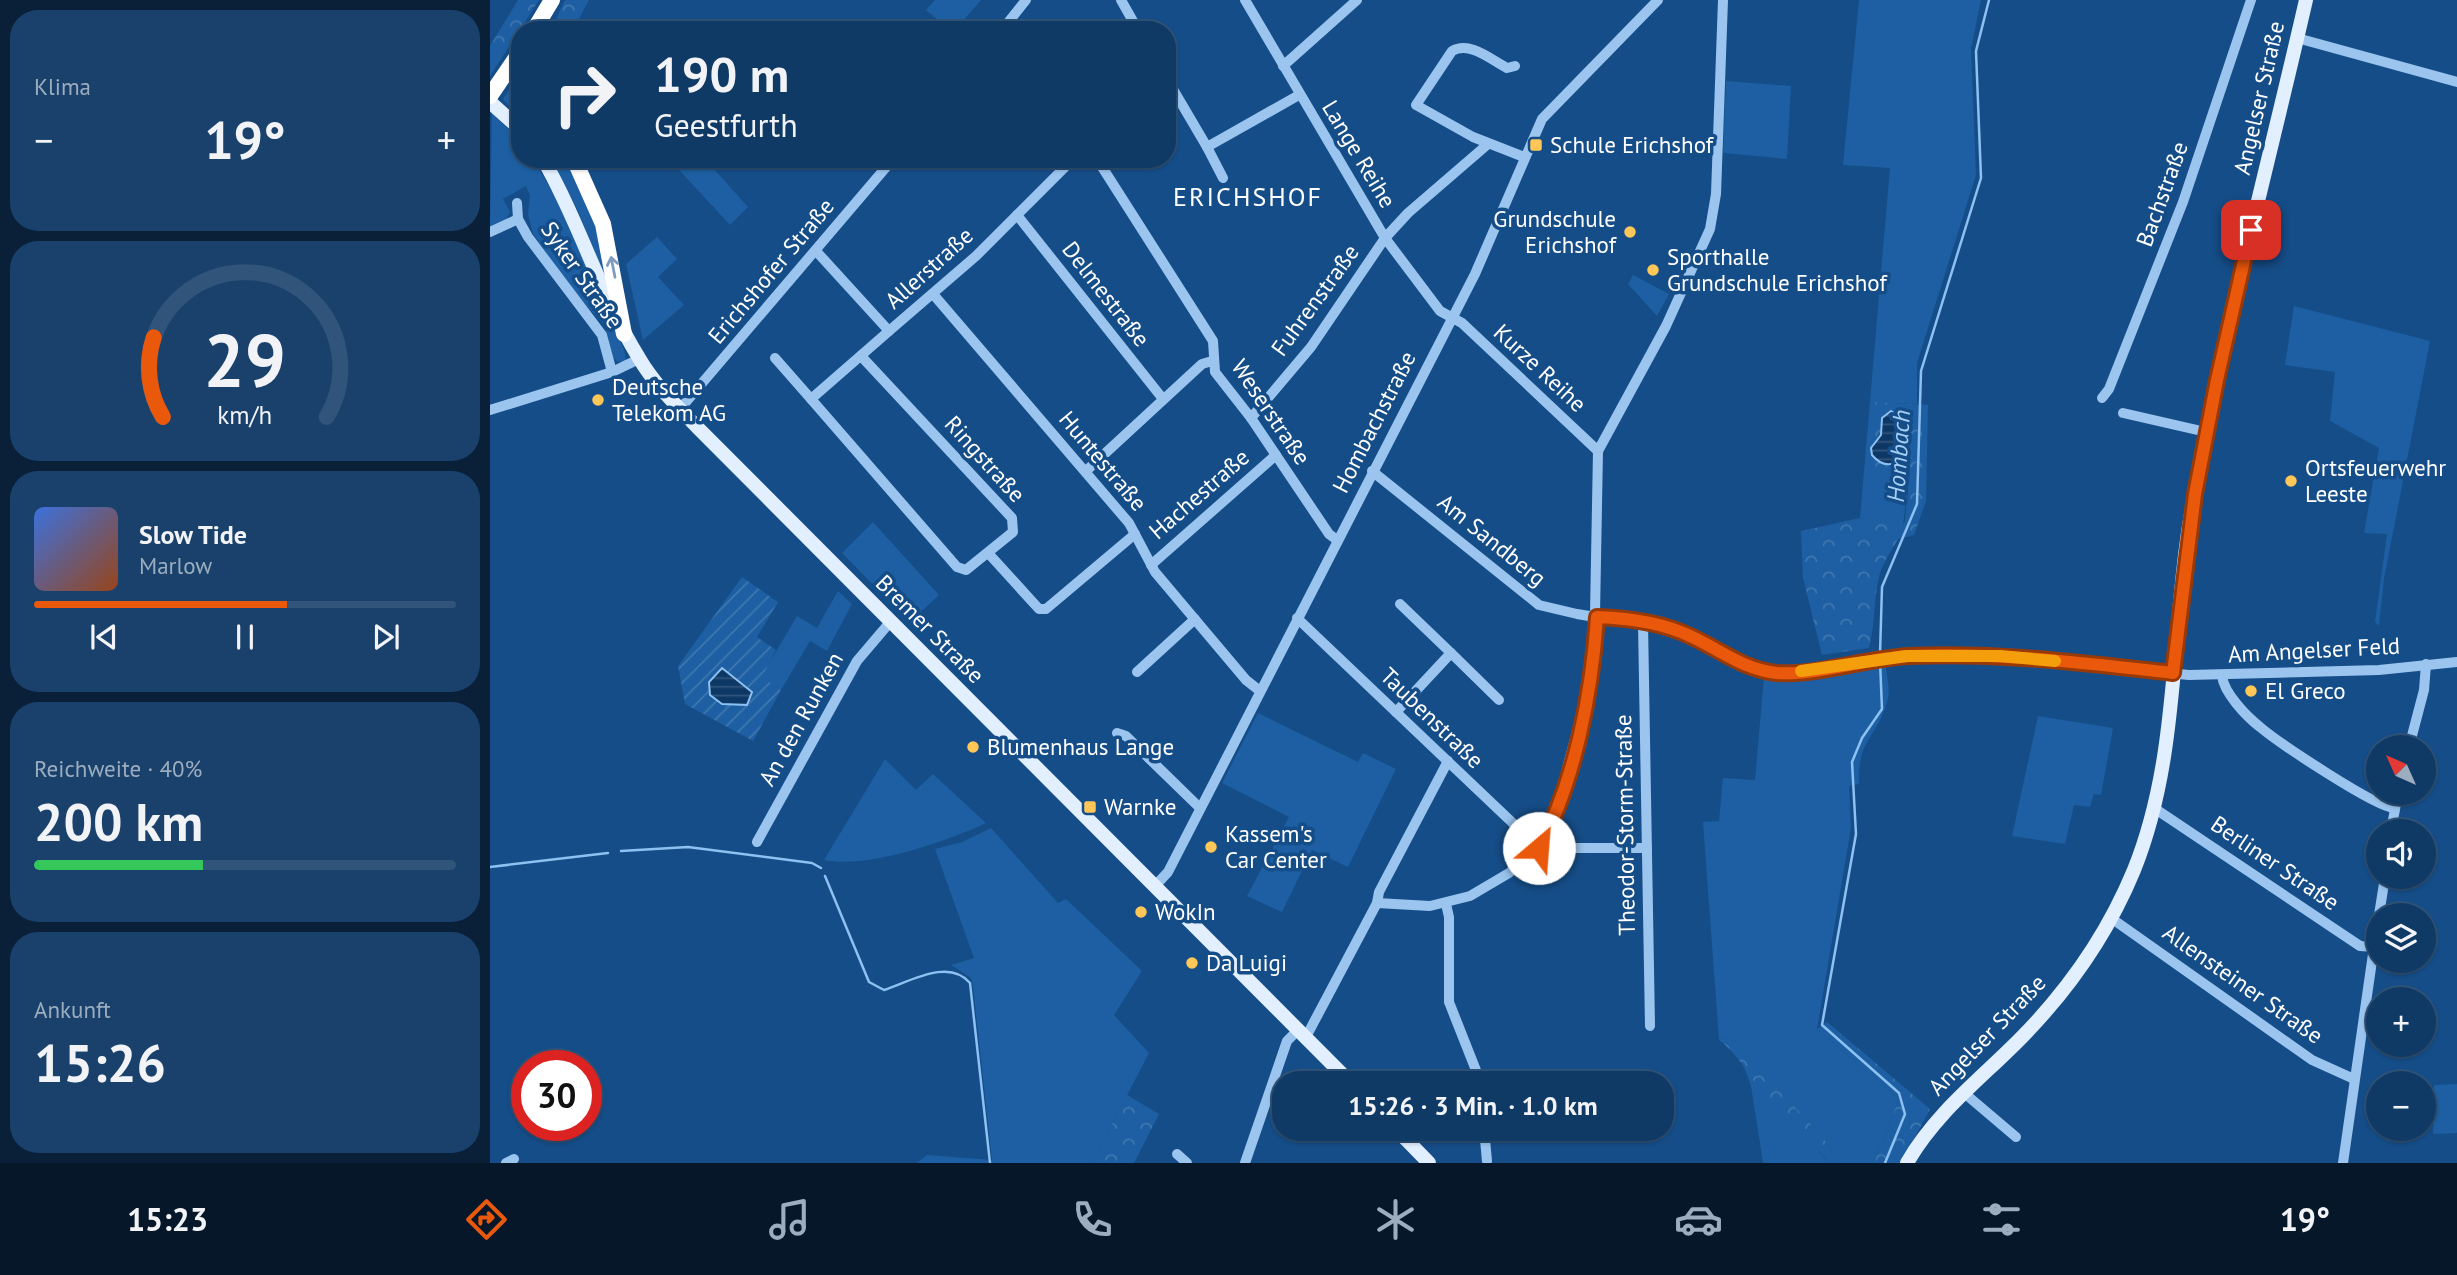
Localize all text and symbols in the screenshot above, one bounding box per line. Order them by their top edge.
street label: Angelser Straße [2227,18,2290,177]
text: 190 m [654,42,789,106]
icon: right [539,49,630,140]
text: Klima [34,72,91,101]
street label: Lange Reihe [1316,95,1403,213]
text: Geestfurth [654,104,798,146]
text: 19° [204,106,286,173]
text: − [34,115,53,164]
text: + [437,115,456,164]
place label: Schule Erichshof [1550,130,1715,159]
marker: Schule Erichshof [1528,137,1544,153]
street label: Bachstraße [2129,137,2194,250]
district label: ERICHSHOF [1173,180,1323,213]
street label: Erichshofer Straße [701,192,840,349]
pin [2221,200,2281,260]
place label: Grundschule Erichshof [1493,204,1618,259]
icon: arrive [2232,211,2270,249]
street label: Syker Straße [535,216,630,334]
street label: Allerstraße [879,221,979,315]
marker: Grundschule Erichshof [1622,224,1638,240]
street label: Delmestraße [1056,235,1157,352]
street label: Fuhrenstraße [1264,238,1365,361]
place label: Sporthalle Grundschule Erichshof [1667,242,1888,297]
one-way arrow [606,256,620,278]
marker: Sporthalle Grundschule Erichshof [1645,262,1661,278]
text: 29 [204,313,286,407]
street label: Kurze Reihe [1488,317,1593,418]
street label: Hombachstraße [1325,346,1422,498]
street label: Weserstraße [1226,353,1317,470]
place label: Deutsche Telekom AG [612,372,726,427]
marker: Deutsche Telekom AG [590,392,606,408]
text: km/h [218,399,272,431]
street label: Huntestraße [1053,405,1154,517]
street label: Ringstraße [939,409,1032,508]
water label: Hombach [1880,409,1917,503]
street label: Hachestraße [1143,442,1255,545]
place label: Ortsfeuerwehr Leeste [2305,453,2446,508]
marker: Ortsfeuerwehr Leeste [2283,473,2299,489]
street label: Am Sandberg [1432,487,1552,592]
text: Slow Tide [139,518,247,551]
text: Marlow [139,551,212,580]
street label: Bremer Straße [870,568,991,689]
icon: previous [85,618,123,656]
icon: pause [226,618,264,656]
icon: next [367,618,405,656]
street label: Am Angelser Feld [2227,631,2401,668]
street label: An den Runken [752,647,849,791]
street label: Taubenstraße [1374,661,1490,774]
place label: El Greco [2265,676,2346,705]
marker: El Greco [2243,683,2259,699]
street label: Theodor-Storm-Straße [1608,714,1641,936]
place label: Blumenhaus Lange [987,732,1174,761]
north arrow [2366,735,2436,805]
map controls [2366,735,2436,1141]
marker: Blumenhaus Lange [965,739,981,755]
text: Reichweite · 40% [34,754,202,783]
text: 200 km [34,788,203,855]
place label: Warnke [1104,792,1176,821]
marker: Warnke [1082,799,1098,815]
street label: Berliner Straße [2206,809,2345,916]
position arrow [1502,811,1576,885]
place label: Kassem's Car Center [1225,819,1327,874]
button: sound [2366,819,2436,889]
marker: Kassem's Car Center [1203,839,1219,855]
place label: WokIn [1155,897,1216,926]
button: layers [2366,903,2436,973]
marker: WokIn [1133,904,1149,920]
street label: Allensteiner Straße [2158,918,2329,1050]
place label: Da Luigi [1206,948,1287,977]
marker: Da Luigi [1184,955,1200,971]
street label: Angelser Straße [1922,968,2051,1101]
button: + [2366,987,2436,1057]
text: Ankunft [34,995,111,1024]
text: 15:26 [34,1029,166,1096]
speed limit sign: 30 [511,1050,602,1141]
button: − [2366,1071,2436,1141]
text: 15:26 · 3 Min. · 1.0 km [1348,1089,1598,1122]
icon: directions [462,1195,511,1244]
icon: music [765,1195,814,1244]
icon: phone [1068,1195,1117,1244]
icon: climate [1371,1195,1420,1244]
icon: car [1674,1195,1723,1244]
icon: filters [1977,1195,2026,1244]
text: 15:23 [127,1198,208,1240]
text: 19° [2280,1198,2330,1240]

